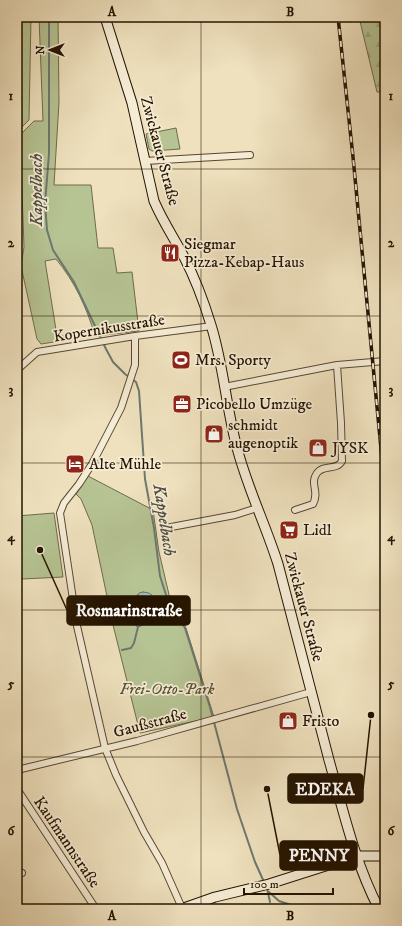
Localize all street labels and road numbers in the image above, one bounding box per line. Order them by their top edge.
street label: Zwickauer Straße [136,94,184,208]
street label: Kopernikusstraße [52,309,166,347]
street label: Zwickauer Straße [280,550,328,664]
street label: Gaußstraße [111,704,189,742]
street label: Kaufmannstraße [29,793,105,892]

